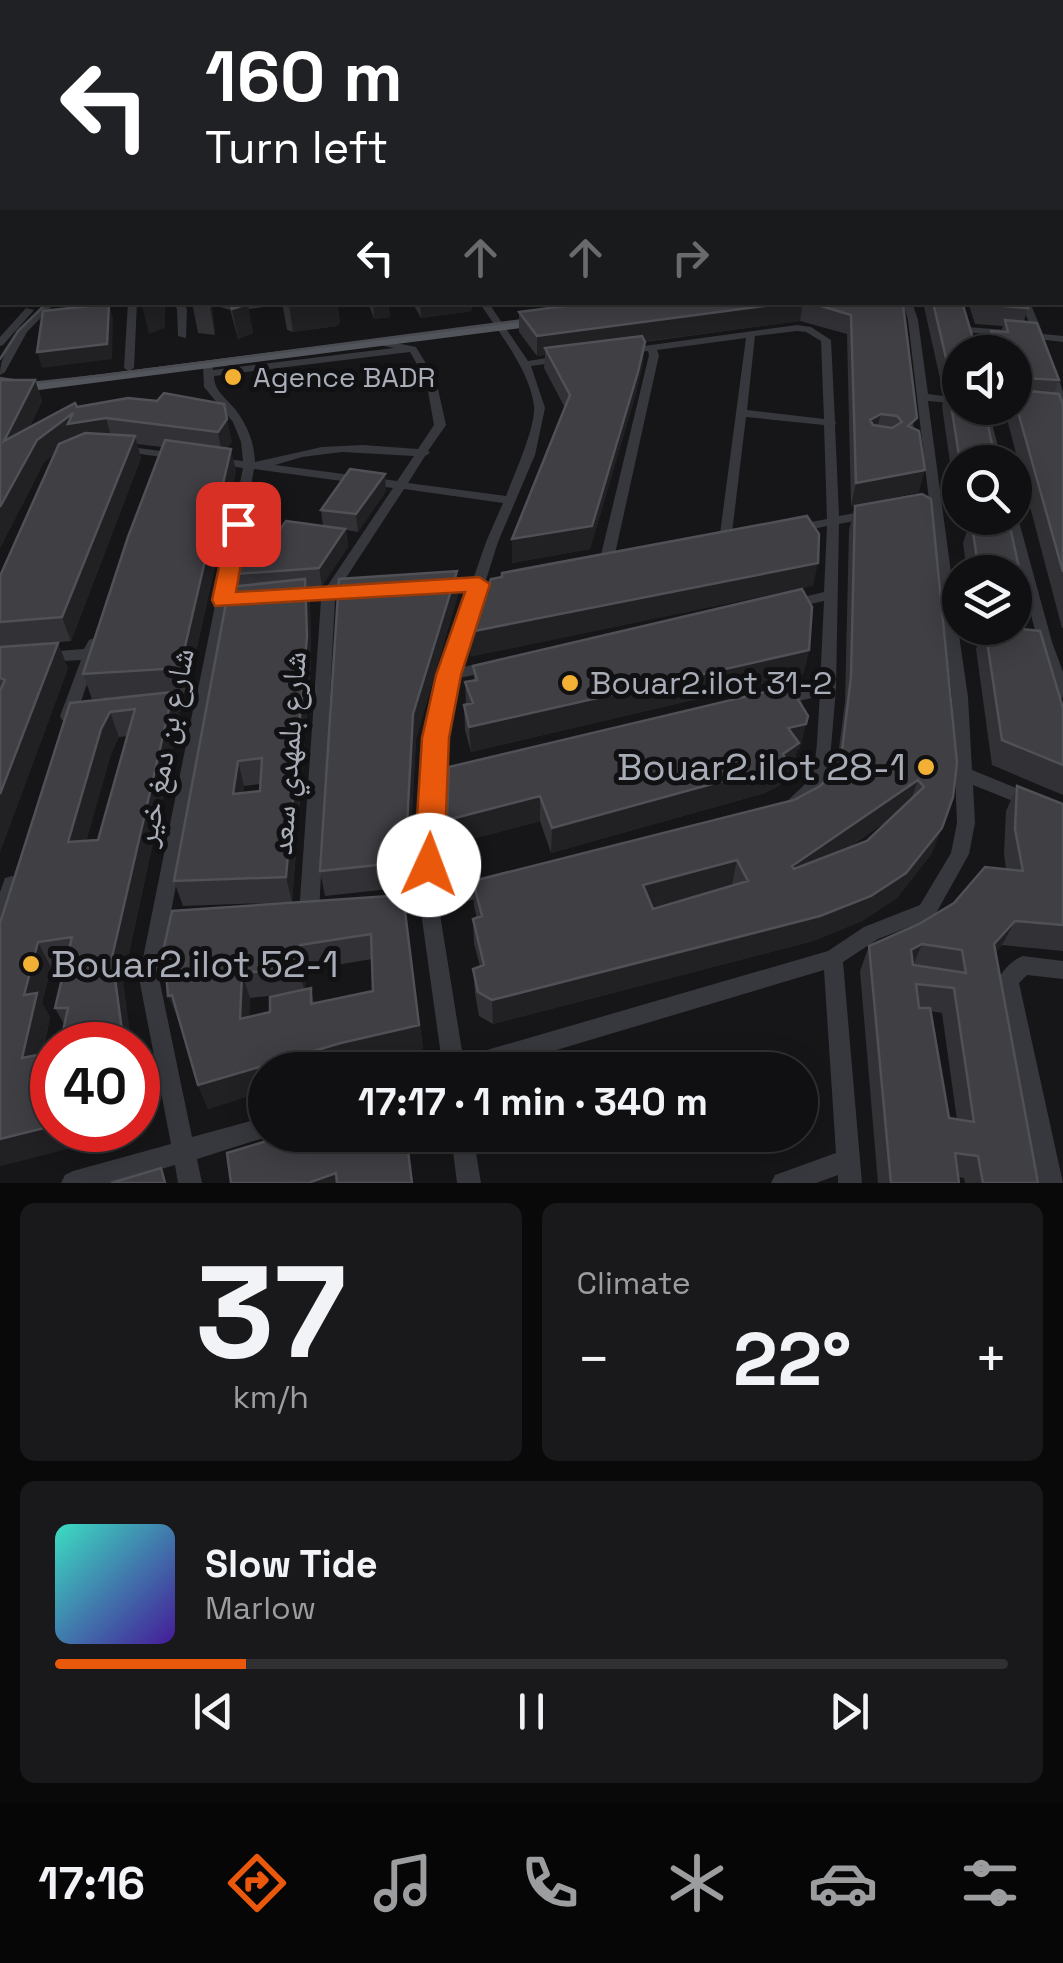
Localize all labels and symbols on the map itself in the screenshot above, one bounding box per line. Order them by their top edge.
place label: Agence BADR [253,359,435,395]
marker: Agence BADR [222,366,244,388]
pin [196,482,281,567]
street label: شارع بن دمغ خير [125,645,203,850]
street label: شارع بلمهدي سعد [261,650,320,856]
place label: Bouar2.ilot 31-2 [590,663,832,703]
marker: Bouar2.ilot 31-2 [559,672,581,694]
place label: Bouar2.ilot 28-1 [617,743,906,791]
marker: Bouar2.ilot 28-1 [915,756,937,778]
position arrow [377,813,481,917]
place label: Bouar2.ilot 52-1 [51,940,339,988]
marker: Bouar2.ilot 52-1 [20,953,42,975]
speed limit sign: 40 [30,1022,160,1152]

